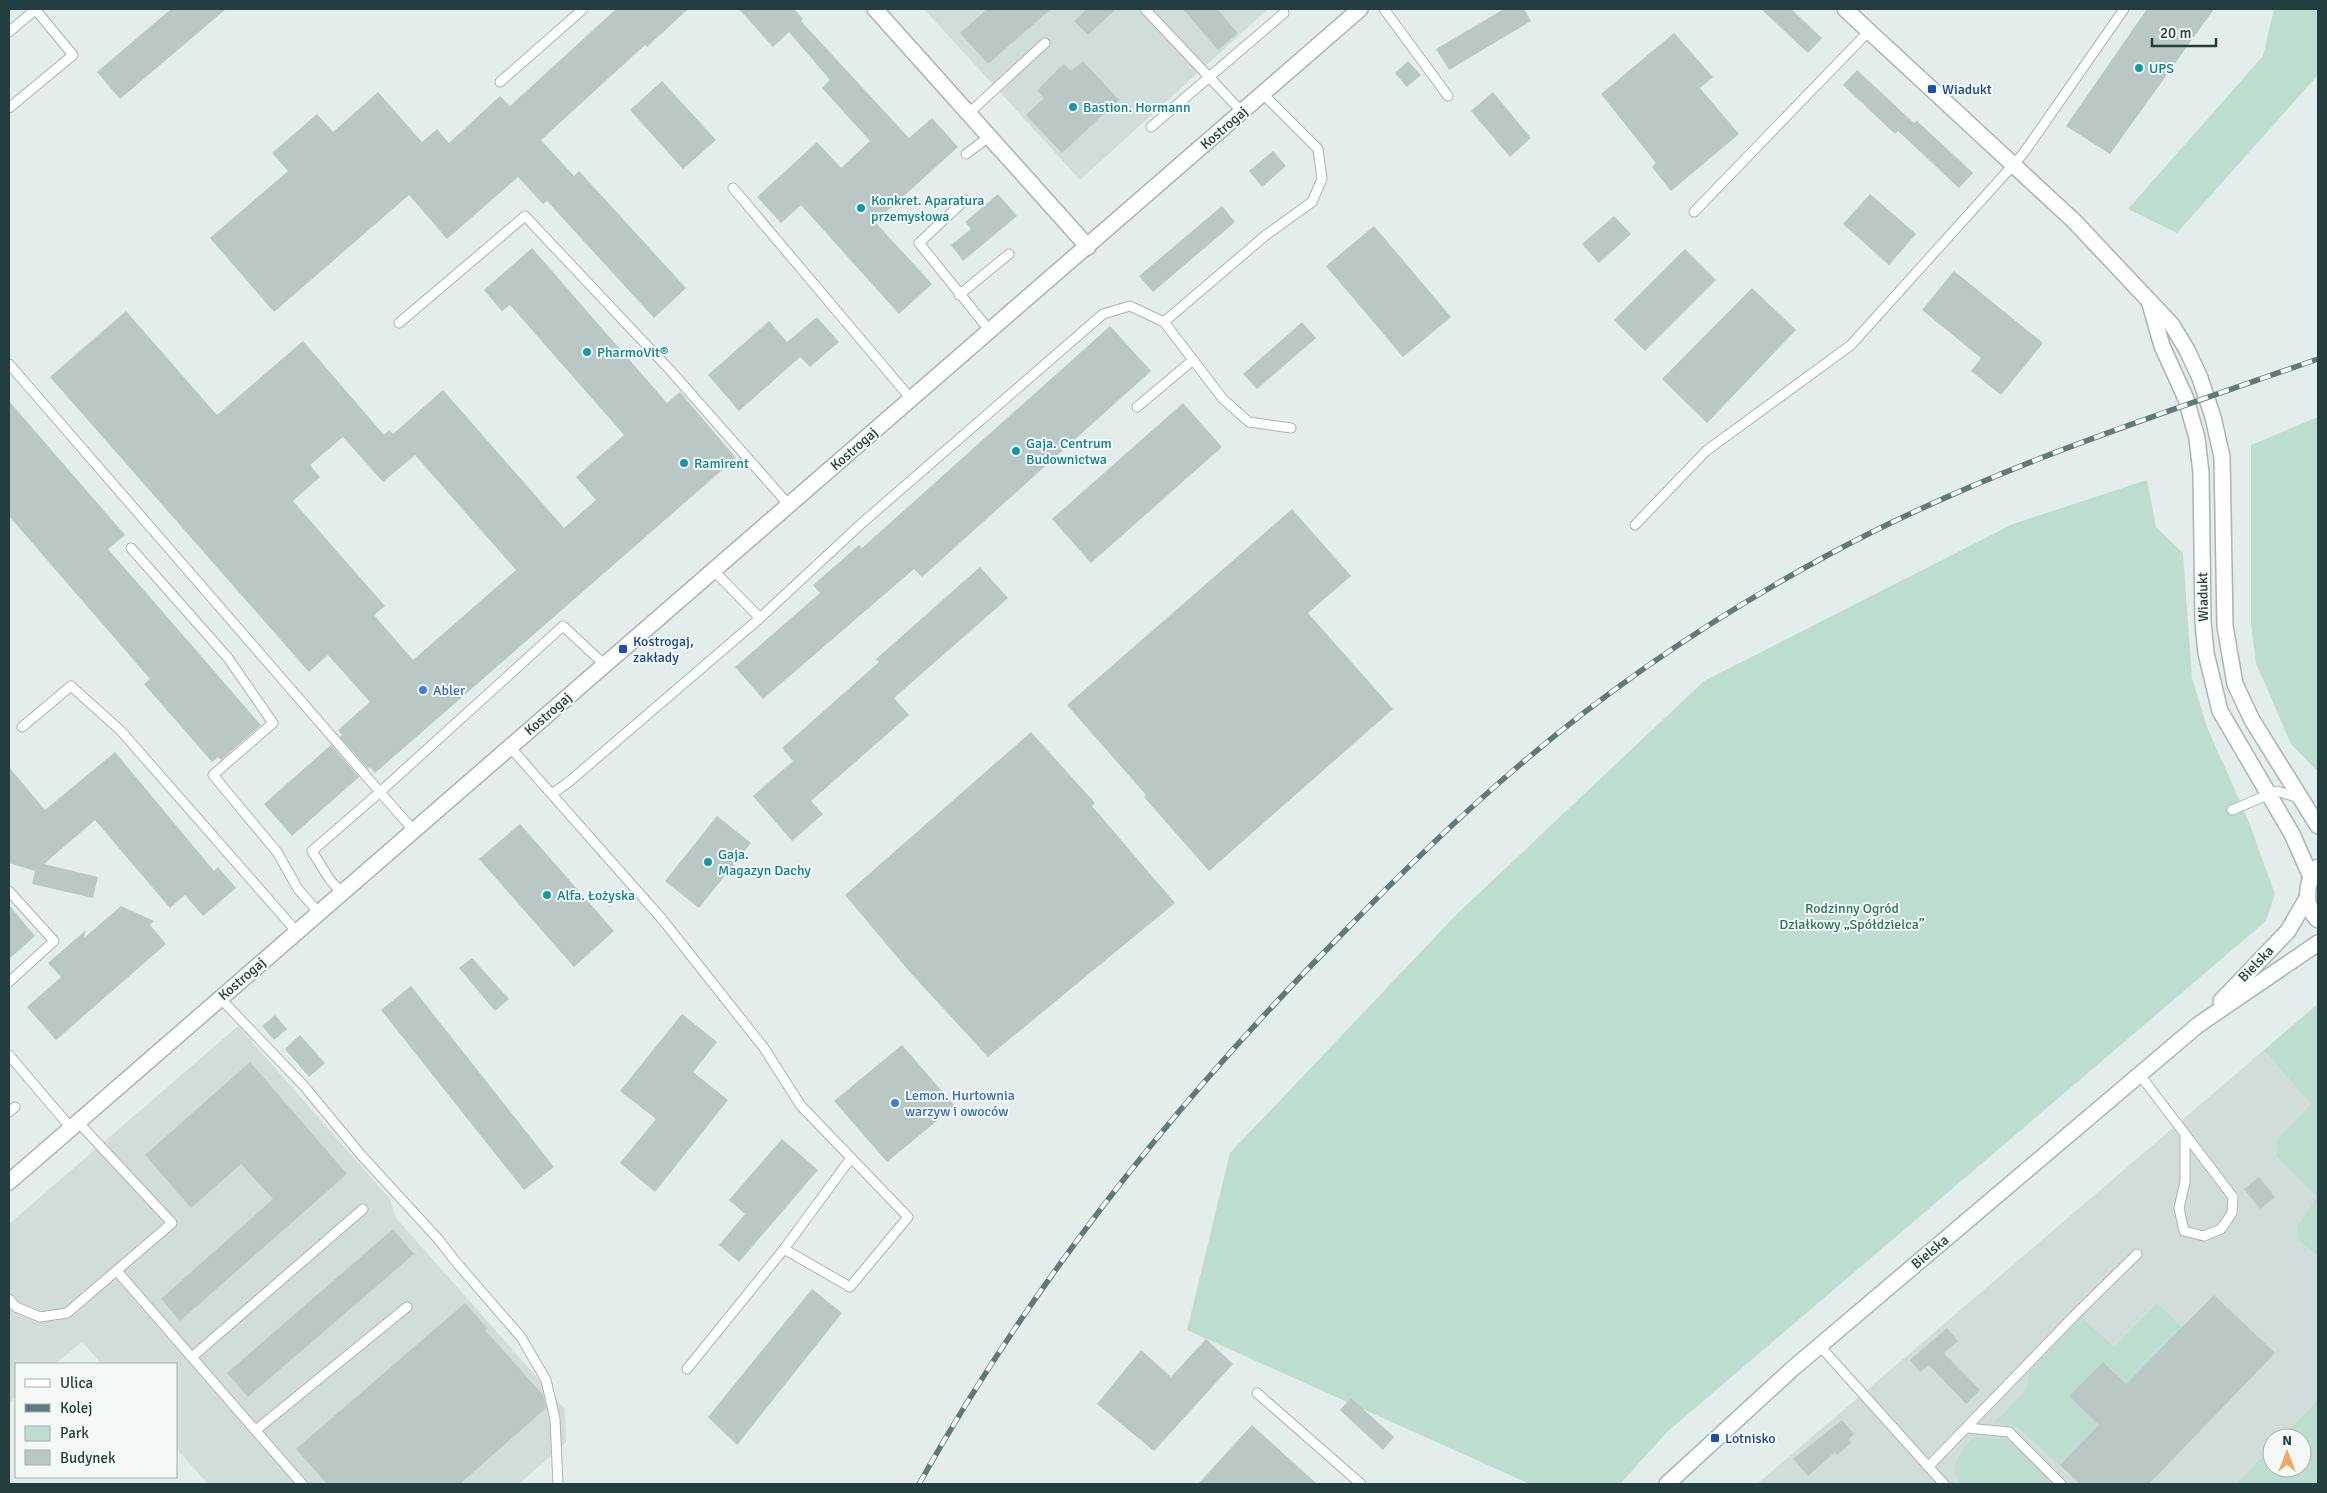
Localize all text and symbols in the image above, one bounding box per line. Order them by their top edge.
scale bar [2152,15,2216,47]
text: 20 m [2160,24,2191,42]
place label: UPS [2149,60,2174,77]
marker: UPS [2133,62,2145,74]
place label: Wiadukt [1942,81,1992,98]
marker: Wiadukt [1926,83,1938,95]
place label: Bastion. Hormann [1083,99,1191,116]
marker: Bastion. Hormann [1067,101,1079,113]
street label: Kostrogaj [1197,103,1251,153]
place label: Konkret. Aparatura przemysłowa [871,192,984,225]
marker: Konkret. Aparatura przemysłowa [855,202,867,214]
place label: PharmoVit® [597,344,668,361]
marker: PharmoVit® [581,346,593,358]
street label: Kostrogaj [827,424,881,474]
place label: Gaja. Centrum Budownictwa [1026,435,1112,468]
marker: Gaja. Centrum Budownictwa [1010,445,1022,457]
place label: Ramirent [694,455,749,472]
marker: Ramirent [678,457,690,469]
street label: Wiadukt [2194,572,2212,622]
place label: Kostrogaj, zakłady [633,633,694,666]
marker: Kostrogaj, zakłady [617,643,629,655]
place label: Abler [433,682,466,699]
marker: Abler [417,684,429,696]
street label: Kostrogaj [521,689,575,739]
place label: Gaja. Magazyn Dachy [718,846,811,879]
marker: Gaja. Magazyn Dachy [702,856,714,868]
place label: Alfa. Łożyska [557,887,635,904]
marker: Alfa. Łożyska [541,889,553,901]
park label: Rodzinny Ogród Działkowy „Spółdzielca” [1779,900,1925,933]
street label: Bielska [2235,942,2277,986]
street label: Kostrogaj [215,954,269,1004]
place label: Lemon. Hurtownia warzyw i owoców [905,1087,1015,1120]
marker: Lemon. Hurtownia warzyw i owoców [889,1097,901,1109]
street label: Bielska [1908,1231,1952,1273]
legend [15,1363,178,1478]
text: Ulica [60,1374,93,1392]
text: Kolej [60,1399,92,1417]
text: Park [60,1424,89,1442]
north arrow [2262,1428,2312,1478]
place label: Lotnisko [1725,1430,1776,1447]
marker: Lotnisko [1709,1432,1721,1444]
text: N [2282,1432,2292,1449]
text: Budynek [60,1449,116,1467]

